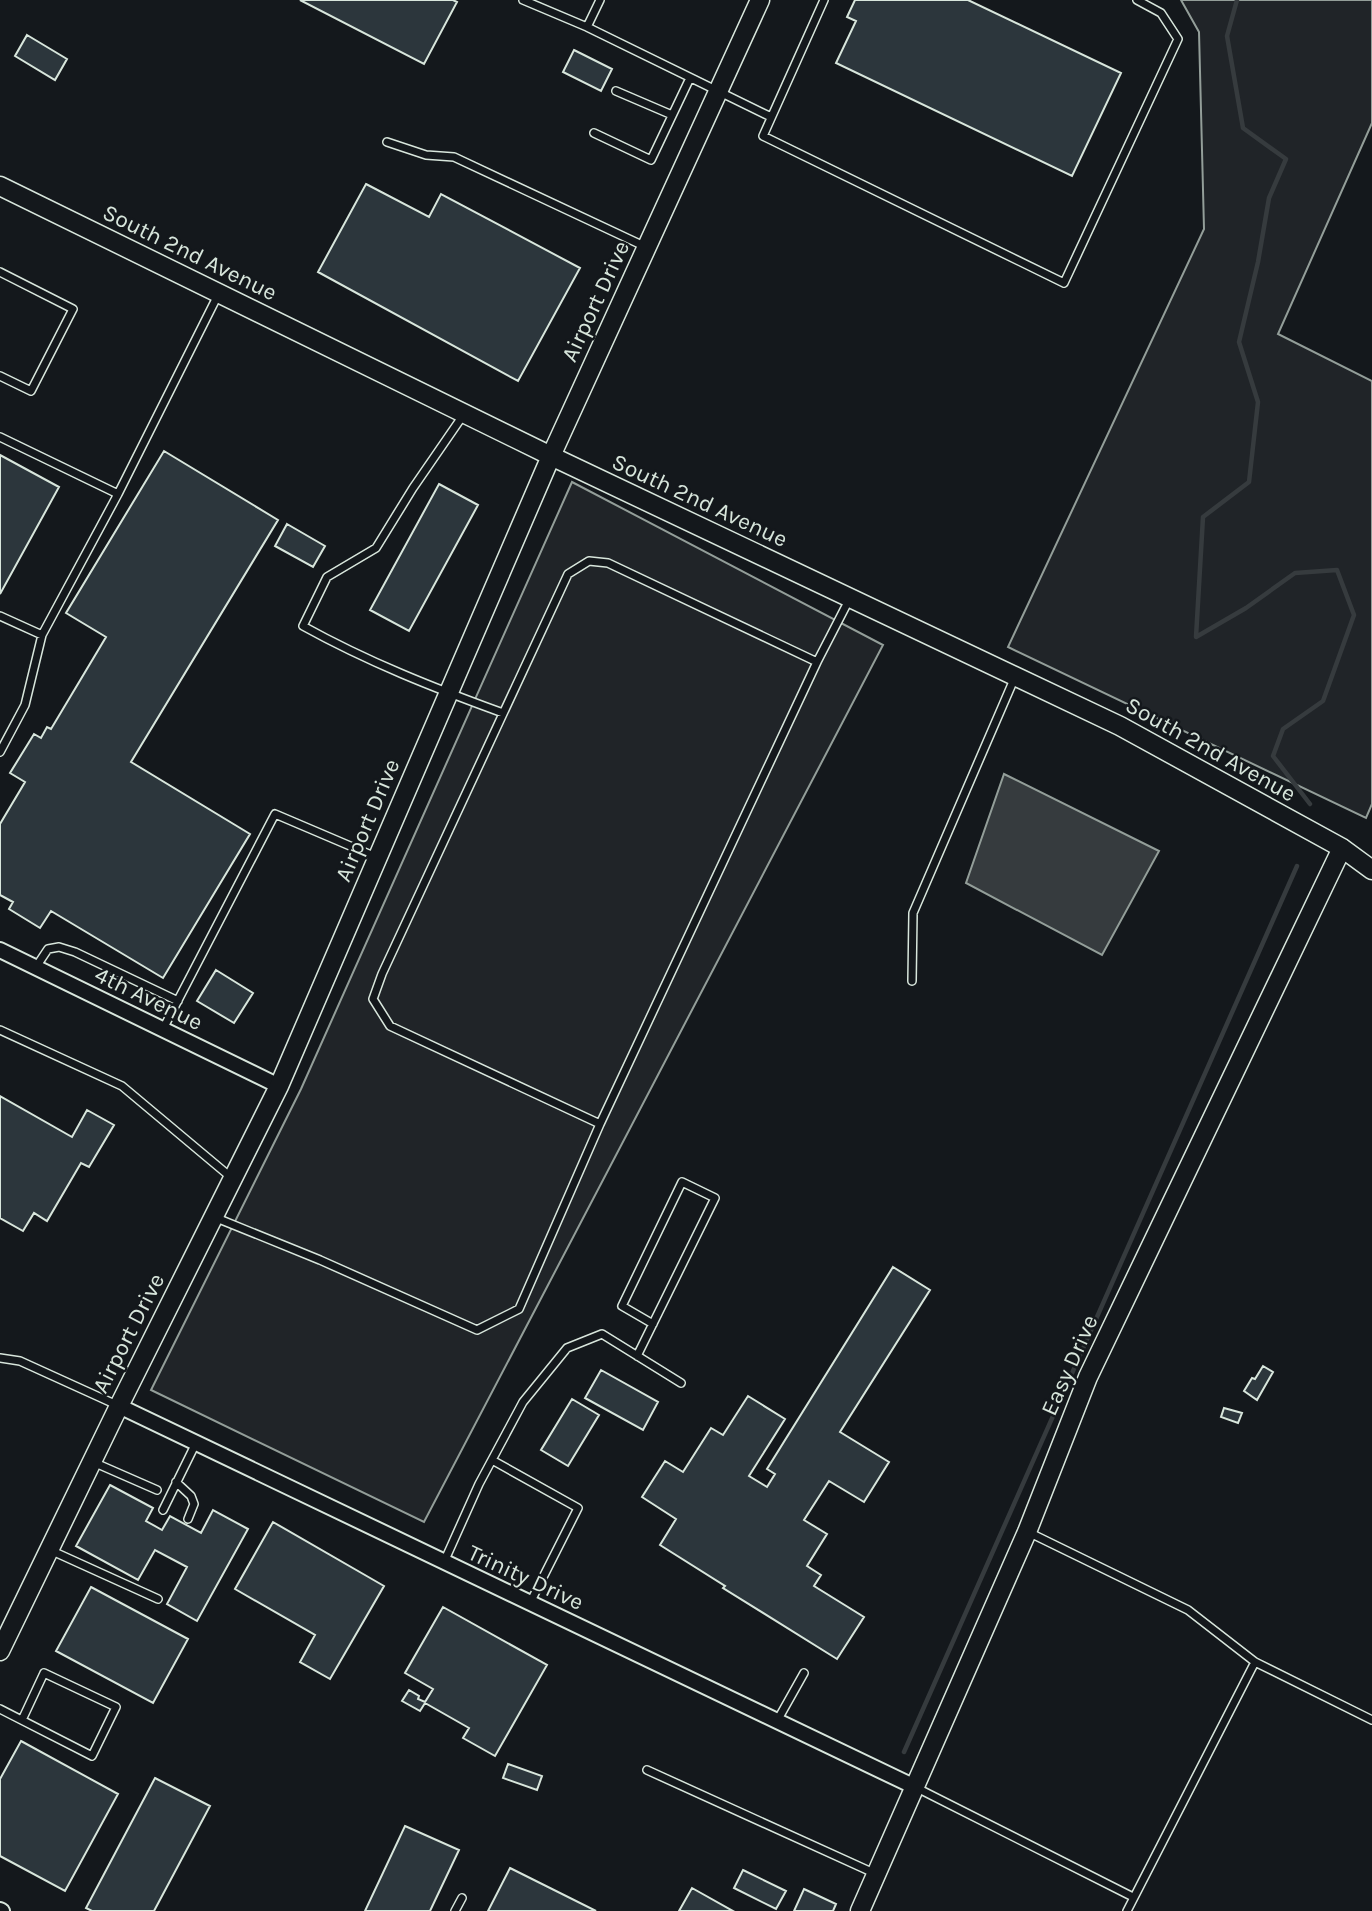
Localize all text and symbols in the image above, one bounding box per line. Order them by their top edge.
street label: South 2nd Avenue [98,199,281,306]
street label: Airport Drive [556,236,635,366]
street label: South 2nd Avenue [608,448,792,553]
street label: South 2nd Avenue [1121,691,1301,807]
street label: Airport Drive [330,755,405,886]
street label: 4th Avenue [90,961,207,1036]
street label: Airport Drive [87,1269,170,1398]
street label: Easy Drive [1035,1311,1104,1420]
street label: Trinity Drive [464,1539,588,1616]

